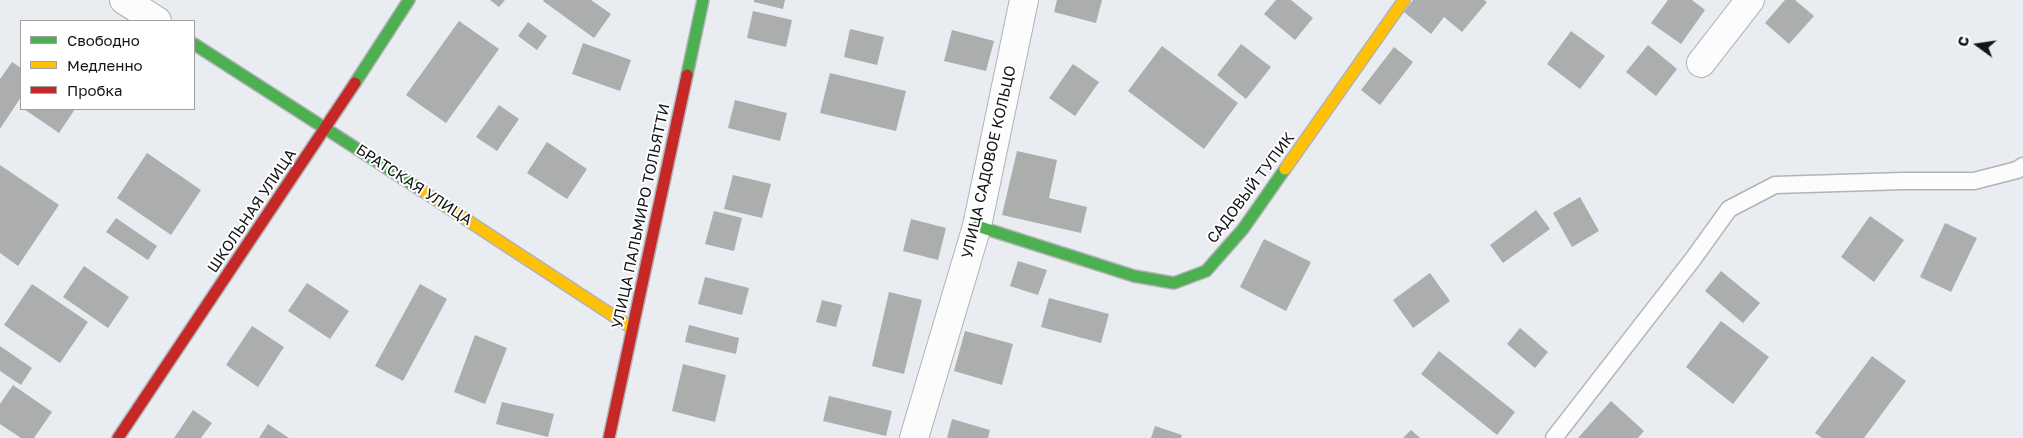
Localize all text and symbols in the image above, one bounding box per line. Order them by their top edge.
legend [20,20,195,110]
north arrow [1953,20,2003,70]
text: Свободно [67,31,140,49]
text: С [1954,34,1972,48]
text: Медленно [67,56,143,74]
street label: УЛИЦА САДОВОЕ КОЛЬЦО [958,64,1020,260]
text: Пробка [67,81,122,99]
street label: УЛИЦА ПАЛЬМИРО ТОЛЬЯТТИ [608,102,674,330]
street label: САДОВЫЙ ТУПИК [1204,129,1298,247]
street label: БРАТСКАЯ УЛИЦА [353,141,475,229]
street label: ШКОЛЬНАЯ УЛИЦА [204,146,300,276]

